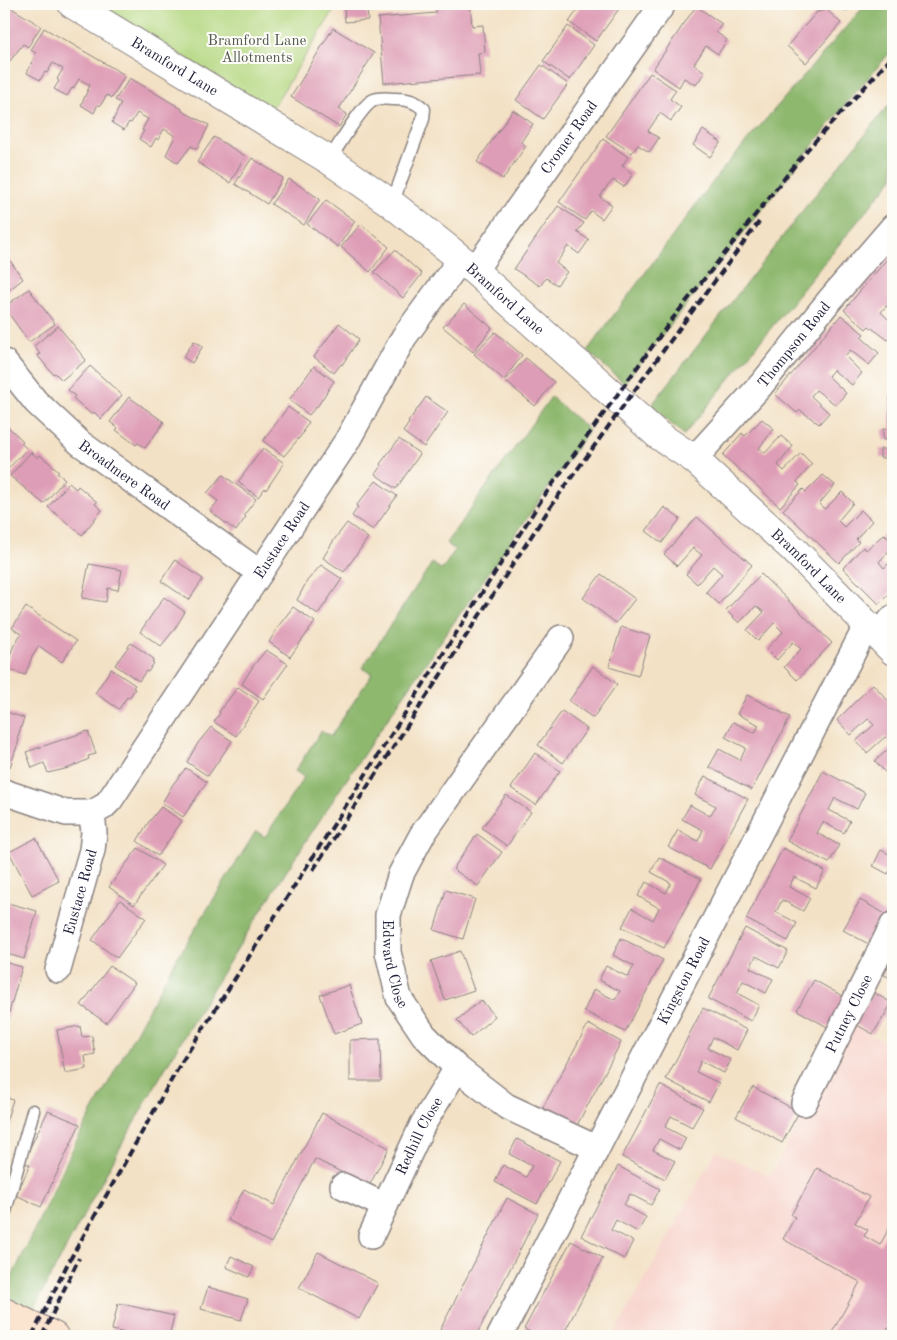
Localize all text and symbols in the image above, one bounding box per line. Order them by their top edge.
park label: Bramford Lane Allotments [208,34,307,66]
street label: Bramford Lane [128,35,220,100]
street label: Cromer Road [539,98,601,178]
street label: Bramford Lane [462,261,546,338]
street label: Thompson Road [756,299,834,391]
street label: Broadmere Road [75,438,172,514]
street label: Eustace Road [252,499,314,582]
street label: Bramford Lane [767,527,848,607]
street label: Eustace Road [62,848,101,937]
street label: Edward Close [379,920,410,1012]
street label: Kingston Road [656,935,714,1028]
street label: Putney Close [824,972,876,1056]
street label: Redhill Close [394,1095,446,1178]

